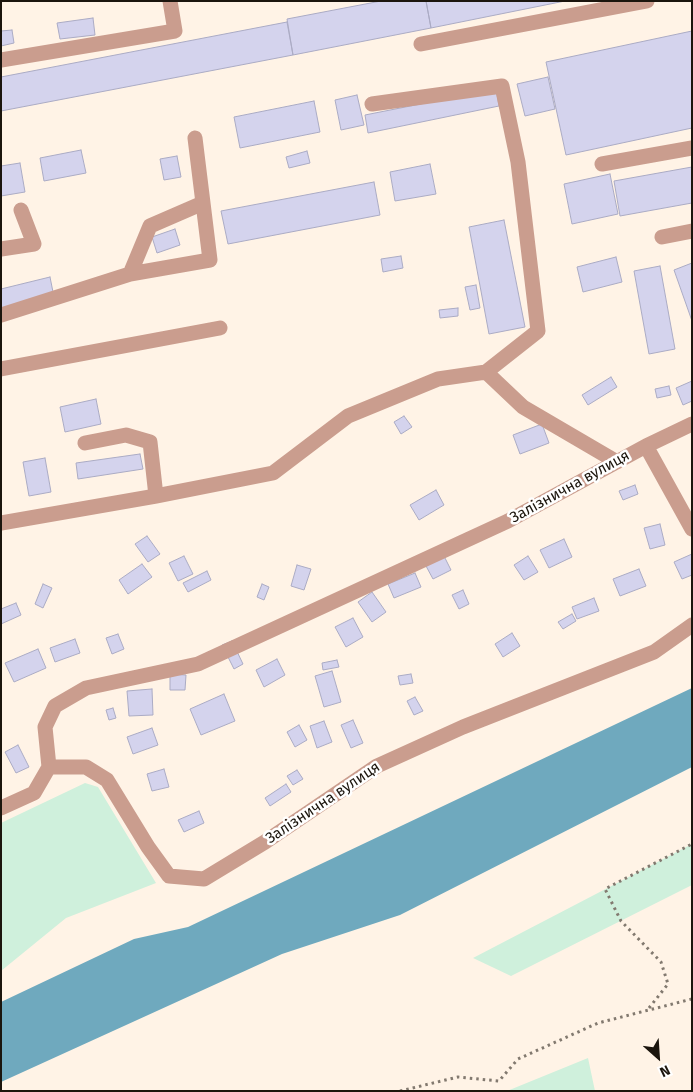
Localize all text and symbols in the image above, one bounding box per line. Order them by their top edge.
street label: Залізнична вулиця [507,447,633,527]
street label: Залізнична вулиця [263,758,383,848]
north arrow [633,1032,683,1082]
text: N [657,1061,673,1081]

